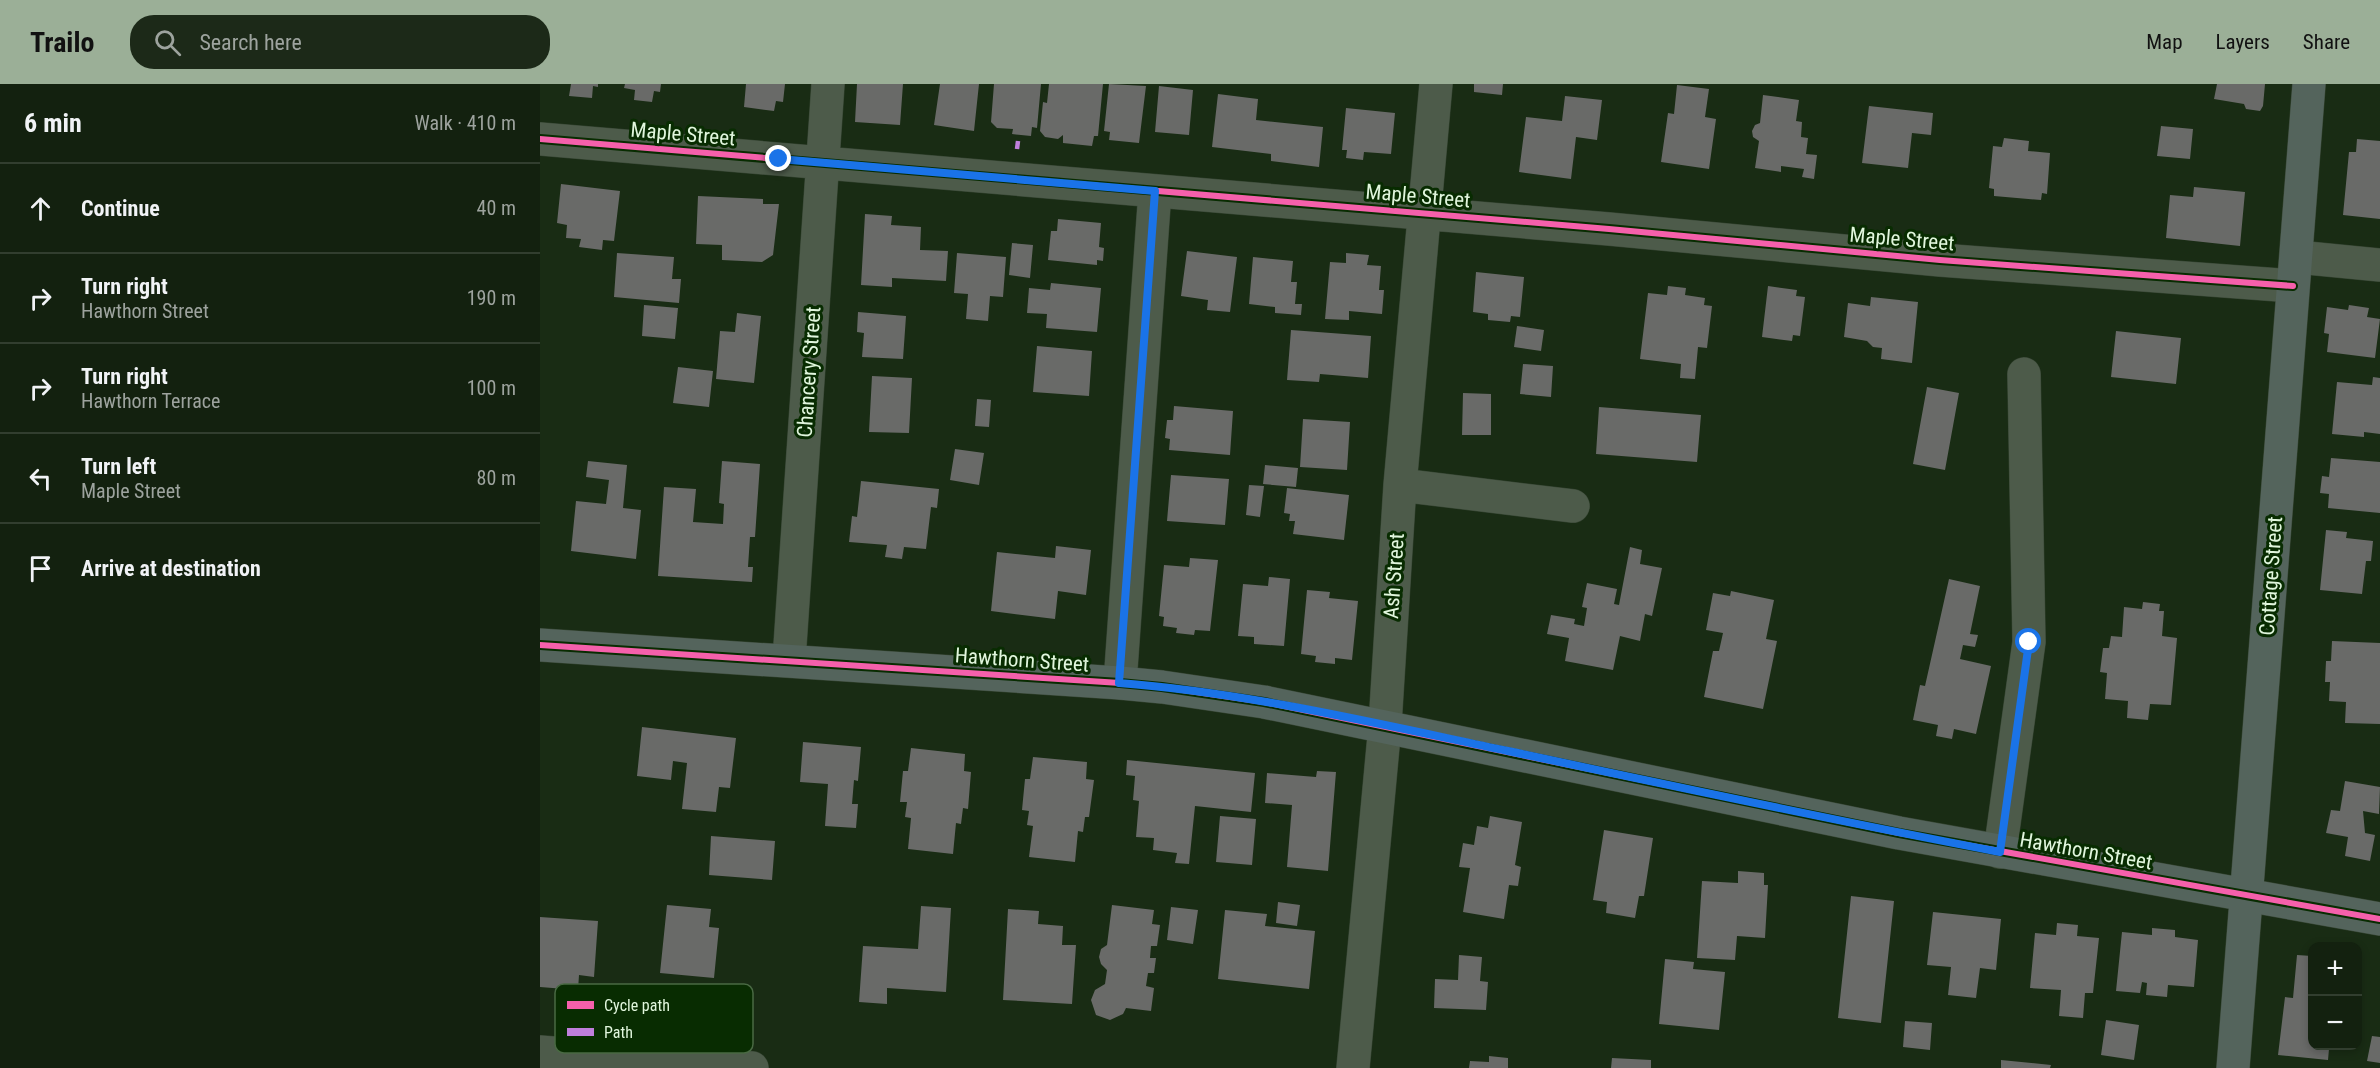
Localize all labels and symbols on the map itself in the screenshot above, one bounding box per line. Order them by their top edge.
street label: Maple Street [630,117,736,151]
route end [765,145,791,171]
street label: Maple Street [1365,179,1471,213]
street label: Maple Street [1849,222,1955,256]
street label: Chancery Street [792,306,826,438]
street label: Cottage Street [2255,516,2287,636]
street label: Ash Street [1379,532,1409,620]
route start [2015,628,2041,654]
street label: Hawthorn Street [954,643,1090,677]
street label: Hawthorn Street [2018,828,2154,874]
legend [555,984,753,1053]
text: Cycle path [604,996,670,1015]
text: Path [604,1023,633,1042]

